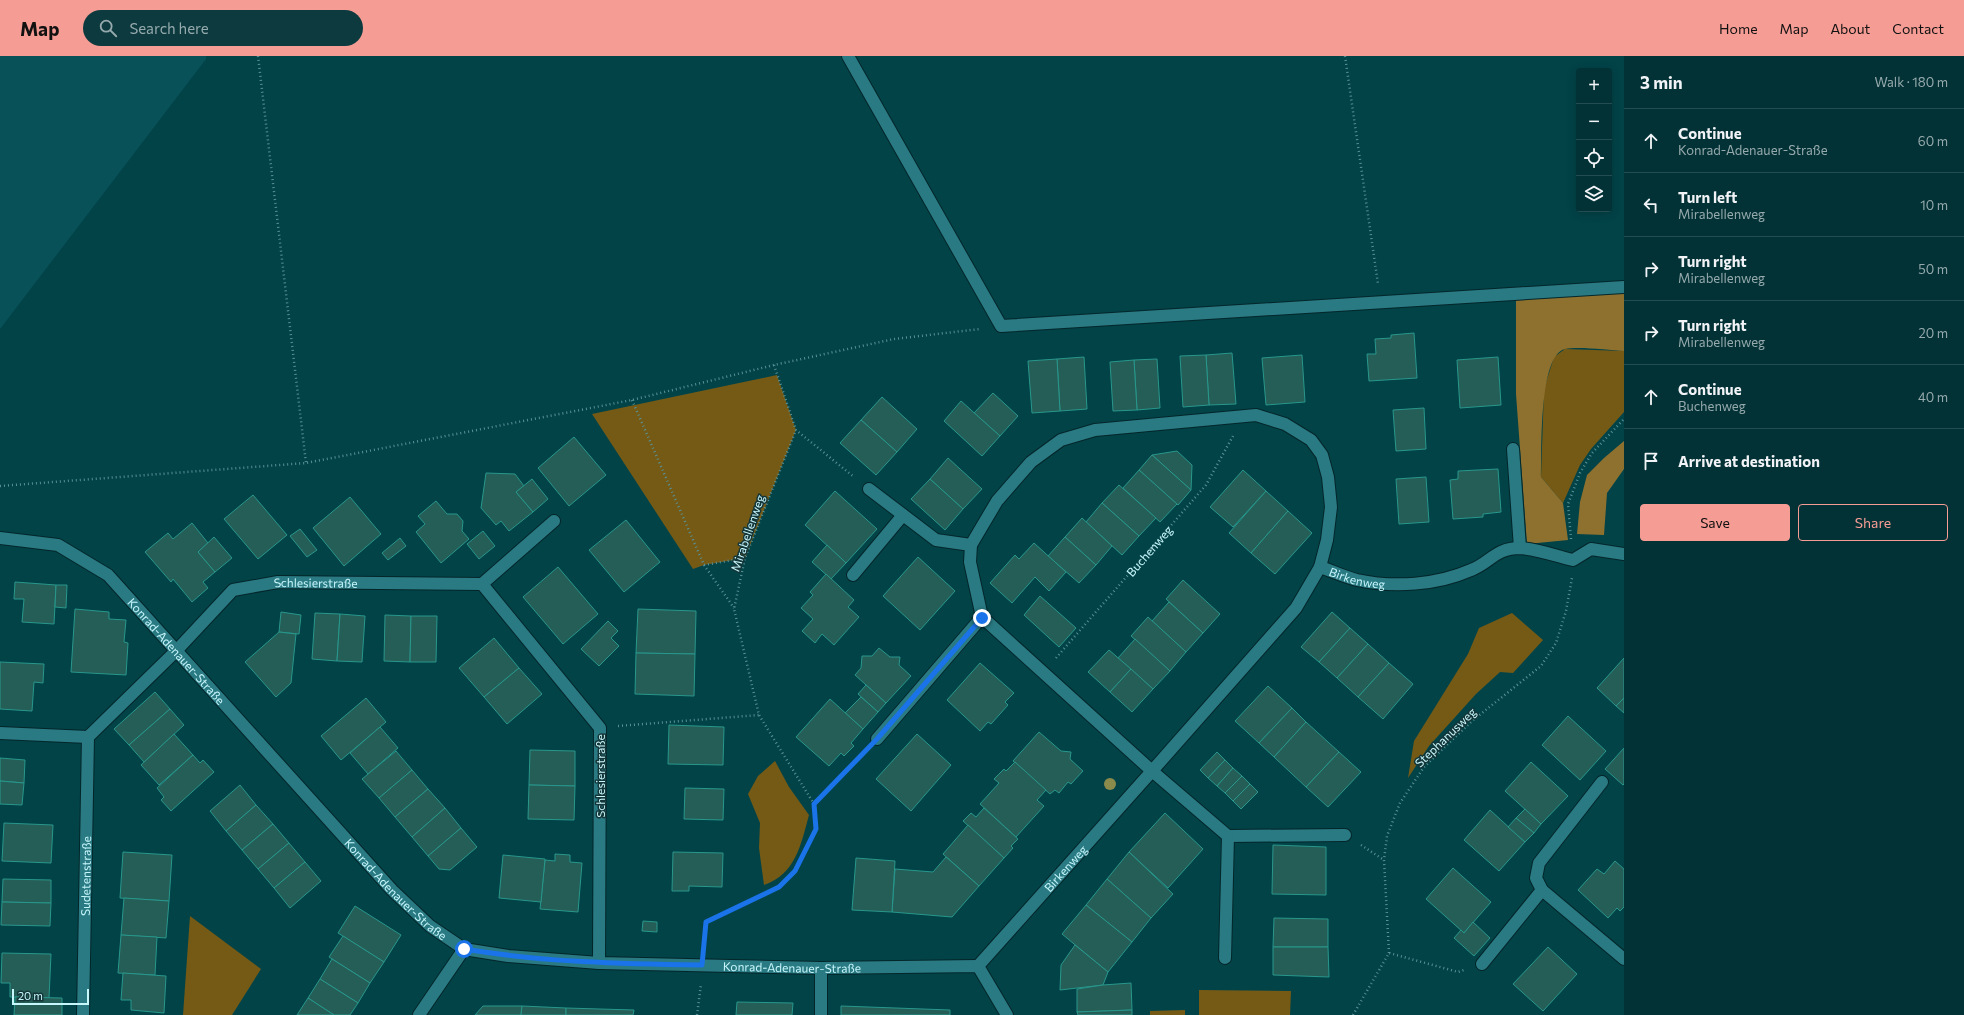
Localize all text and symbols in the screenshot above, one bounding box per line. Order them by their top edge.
search box [83,10,363,46]
text: Map [20,17,59,40]
icon: search [97,17,119,39]
text: Search here [129,19,209,37]
text: Home [1719,20,1758,37]
text: Map [1780,20,1808,37]
text: About [1830,20,1870,37]
text: Contact [1892,20,1944,37]
map controls [1576,68,1612,212]
button: + [1576,68,1612,104]
text: 3 min [1640,72,1683,93]
text: Walk · 180 m [1874,74,1948,90]
button: − [1576,104,1612,140]
text: Continue [1678,124,1742,142]
icon: ahead [1640,130,1662,152]
text: 60 m [1918,133,1948,149]
button: locate [1576,140,1612,176]
text: Konrad-Adenauer-Straße [1678,142,1828,158]
button: layers [1576,176,1612,212]
text: Turn left [1678,188,1737,206]
icon: left [1640,194,1662,216]
text: 10 m [1920,197,1948,213]
text: Mirabellenweg [1678,206,1765,222]
text: Turn right [1678,252,1747,270]
icon: right [1640,258,1662,280]
text: 50 m [1918,261,1948,277]
text: Mirabellenweg [1678,270,1765,286]
text: Turn right [1678,316,1747,334]
icon: right [1640,322,1662,344]
text: 20 m [1919,325,1948,341]
text: Mirabellenweg [1678,334,1765,350]
text: Continue [1678,380,1742,398]
icon: ahead [1640,386,1662,408]
text: 40 m [1918,389,1948,405]
text: Buchenweg [1678,398,1746,414]
icon: arrive [1640,450,1662,472]
text: Arrive at destination [1678,452,1820,470]
street label: Mirabellenweg [727,492,767,573]
button: Save [1640,504,1790,541]
button: Share [1798,504,1948,541]
street label: Buchenweg [1123,522,1175,579]
street label: Birkenweg [1327,564,1386,591]
street label: Schlesierstraße [273,575,358,590]
street label: Konrad-Adenauer-Straße [125,595,228,707]
route end [973,609,991,627]
street label: Stephanusweg [1412,704,1479,770]
street label: Schlesierstraße [593,734,607,818]
street label: Sudetenstraße [78,836,93,916]
street label: Konrad-Adenauer-Straße [342,836,450,942]
street label: Birkenweg [1041,842,1090,894]
route start [455,940,473,958]
street label: Konrad-Adenauer-Straße [723,959,861,975]
scale bar [12,987,89,1006]
text: 20 m [18,989,43,1002]

